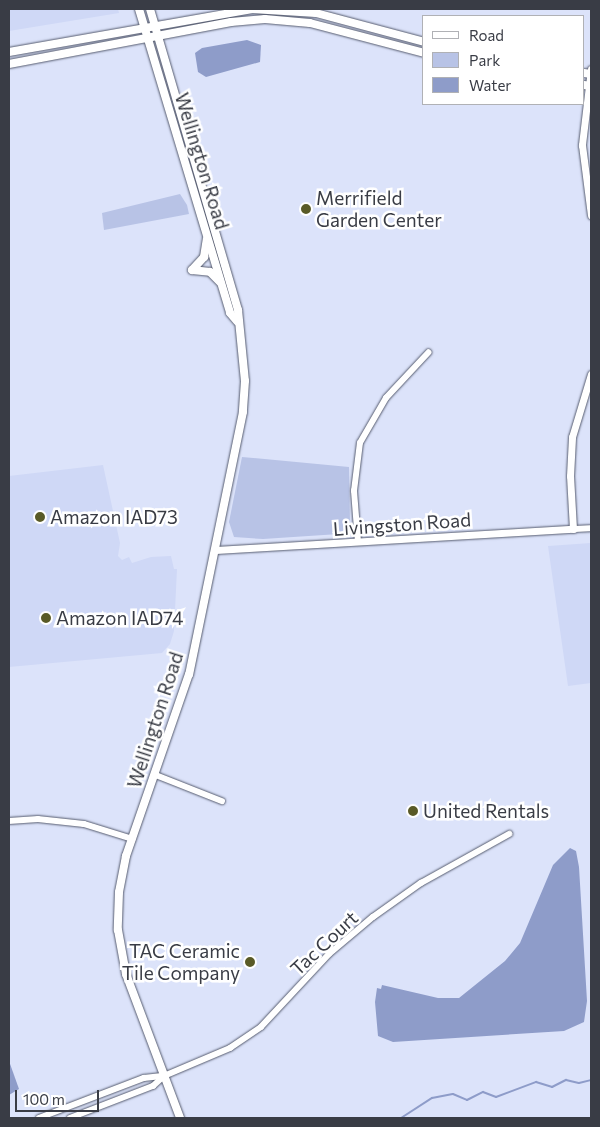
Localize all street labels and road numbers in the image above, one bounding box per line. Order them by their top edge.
street label: Wellington Road [170,90,234,232]
street label: Livingston Road [332,508,472,540]
street label: Wellington Road [122,649,188,791]
street label: Tac Court [286,906,362,980]

